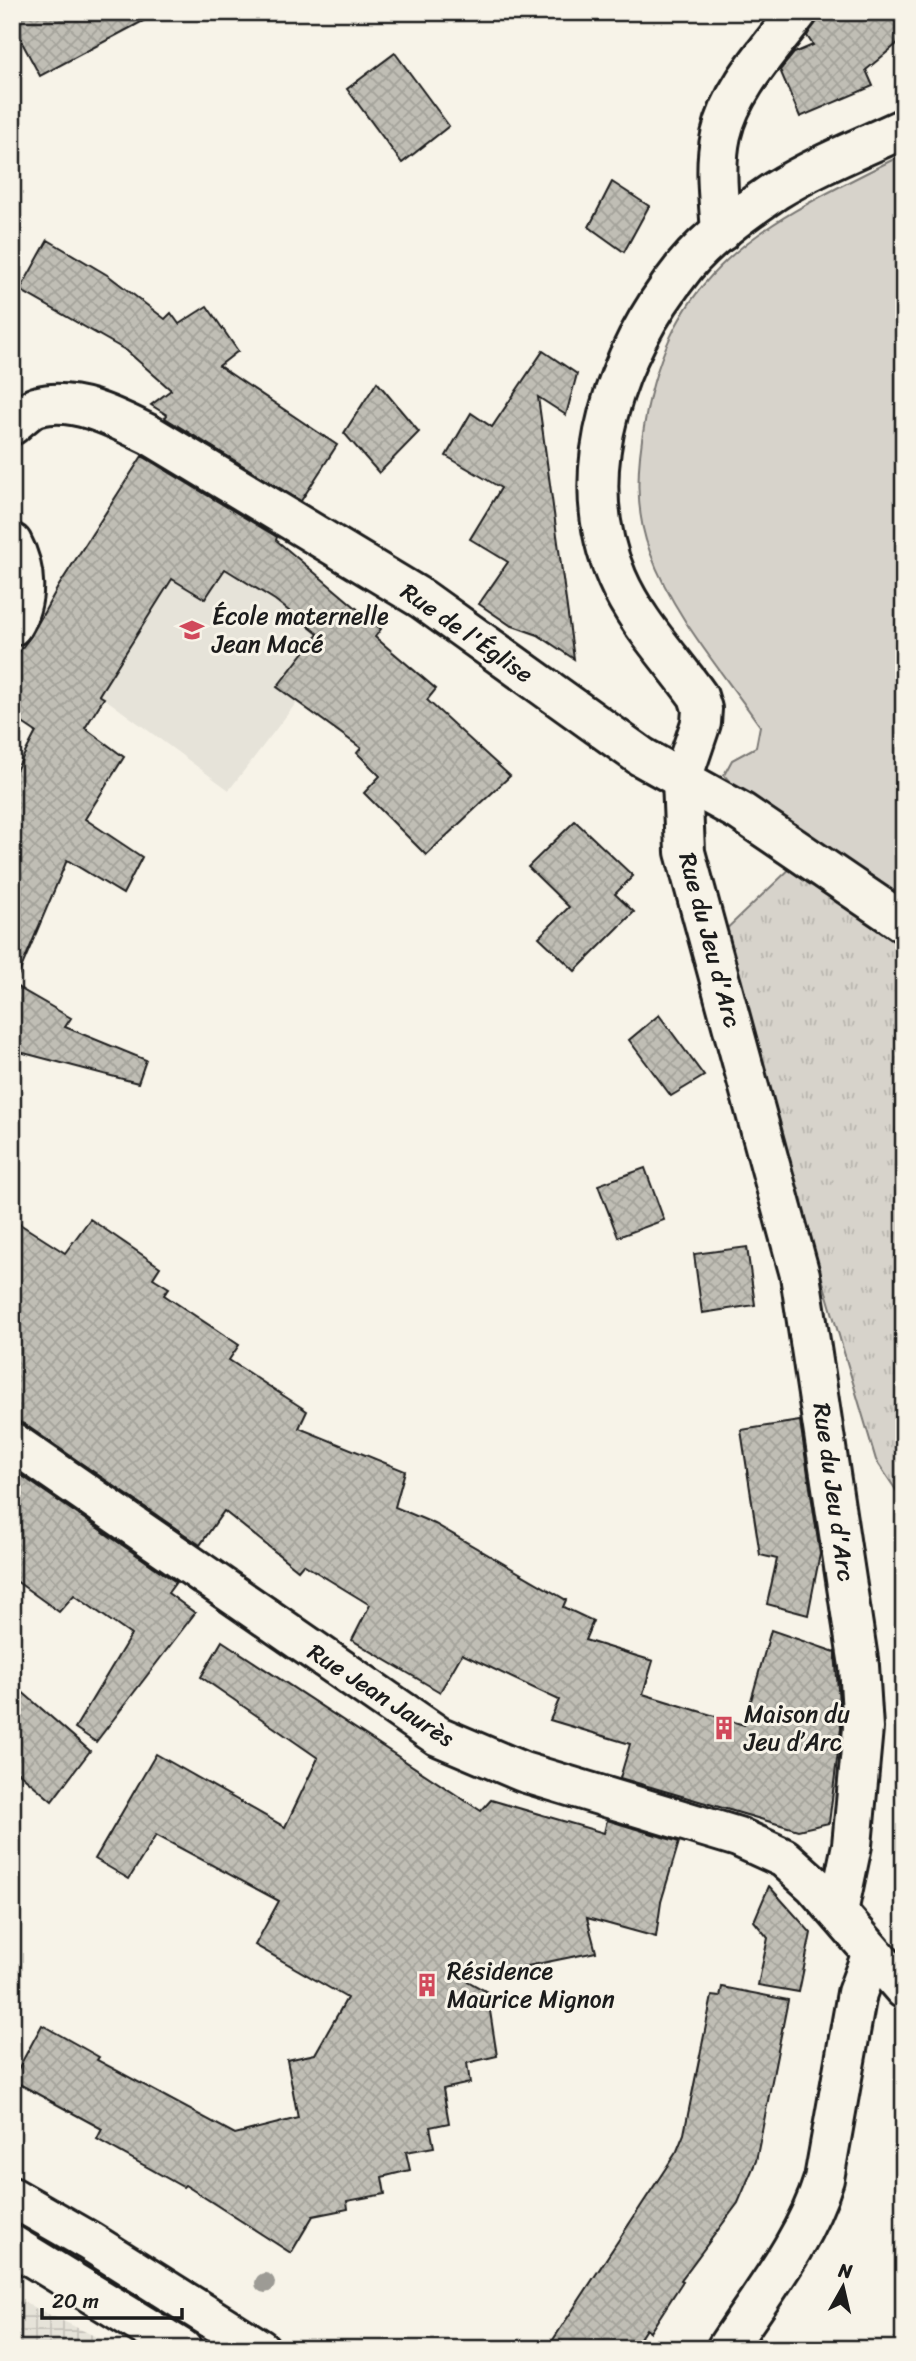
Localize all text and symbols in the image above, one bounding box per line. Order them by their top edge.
street label: Rue de l'Église [392,571,542,695]
place label: École maternelle Jean Macé [211,595,389,665]
school or university icon: École maternelle Jean Macé [178,616,206,644]
street label: Rue du Jeu d'Arc [666,848,754,1032]
street label: Rue du Jeu d'Arc [801,1400,867,1584]
street label: Rue Jean Jaurès [299,1632,463,1759]
place label: Maison du Jeu d’Arc [743,1693,850,1763]
building icon: Maison du Jeu d’Arc [710,1714,738,1742]
place label: Résidence Maurice Mignon [447,1950,615,2020]
building icon: Résidence Maurice Mignon [413,1971,441,1999]
north arrow [808,2252,878,2322]
text: N [835,2253,855,2288]
scale bar [42,2277,182,2321]
text: 20 m [52,2282,99,2320]

